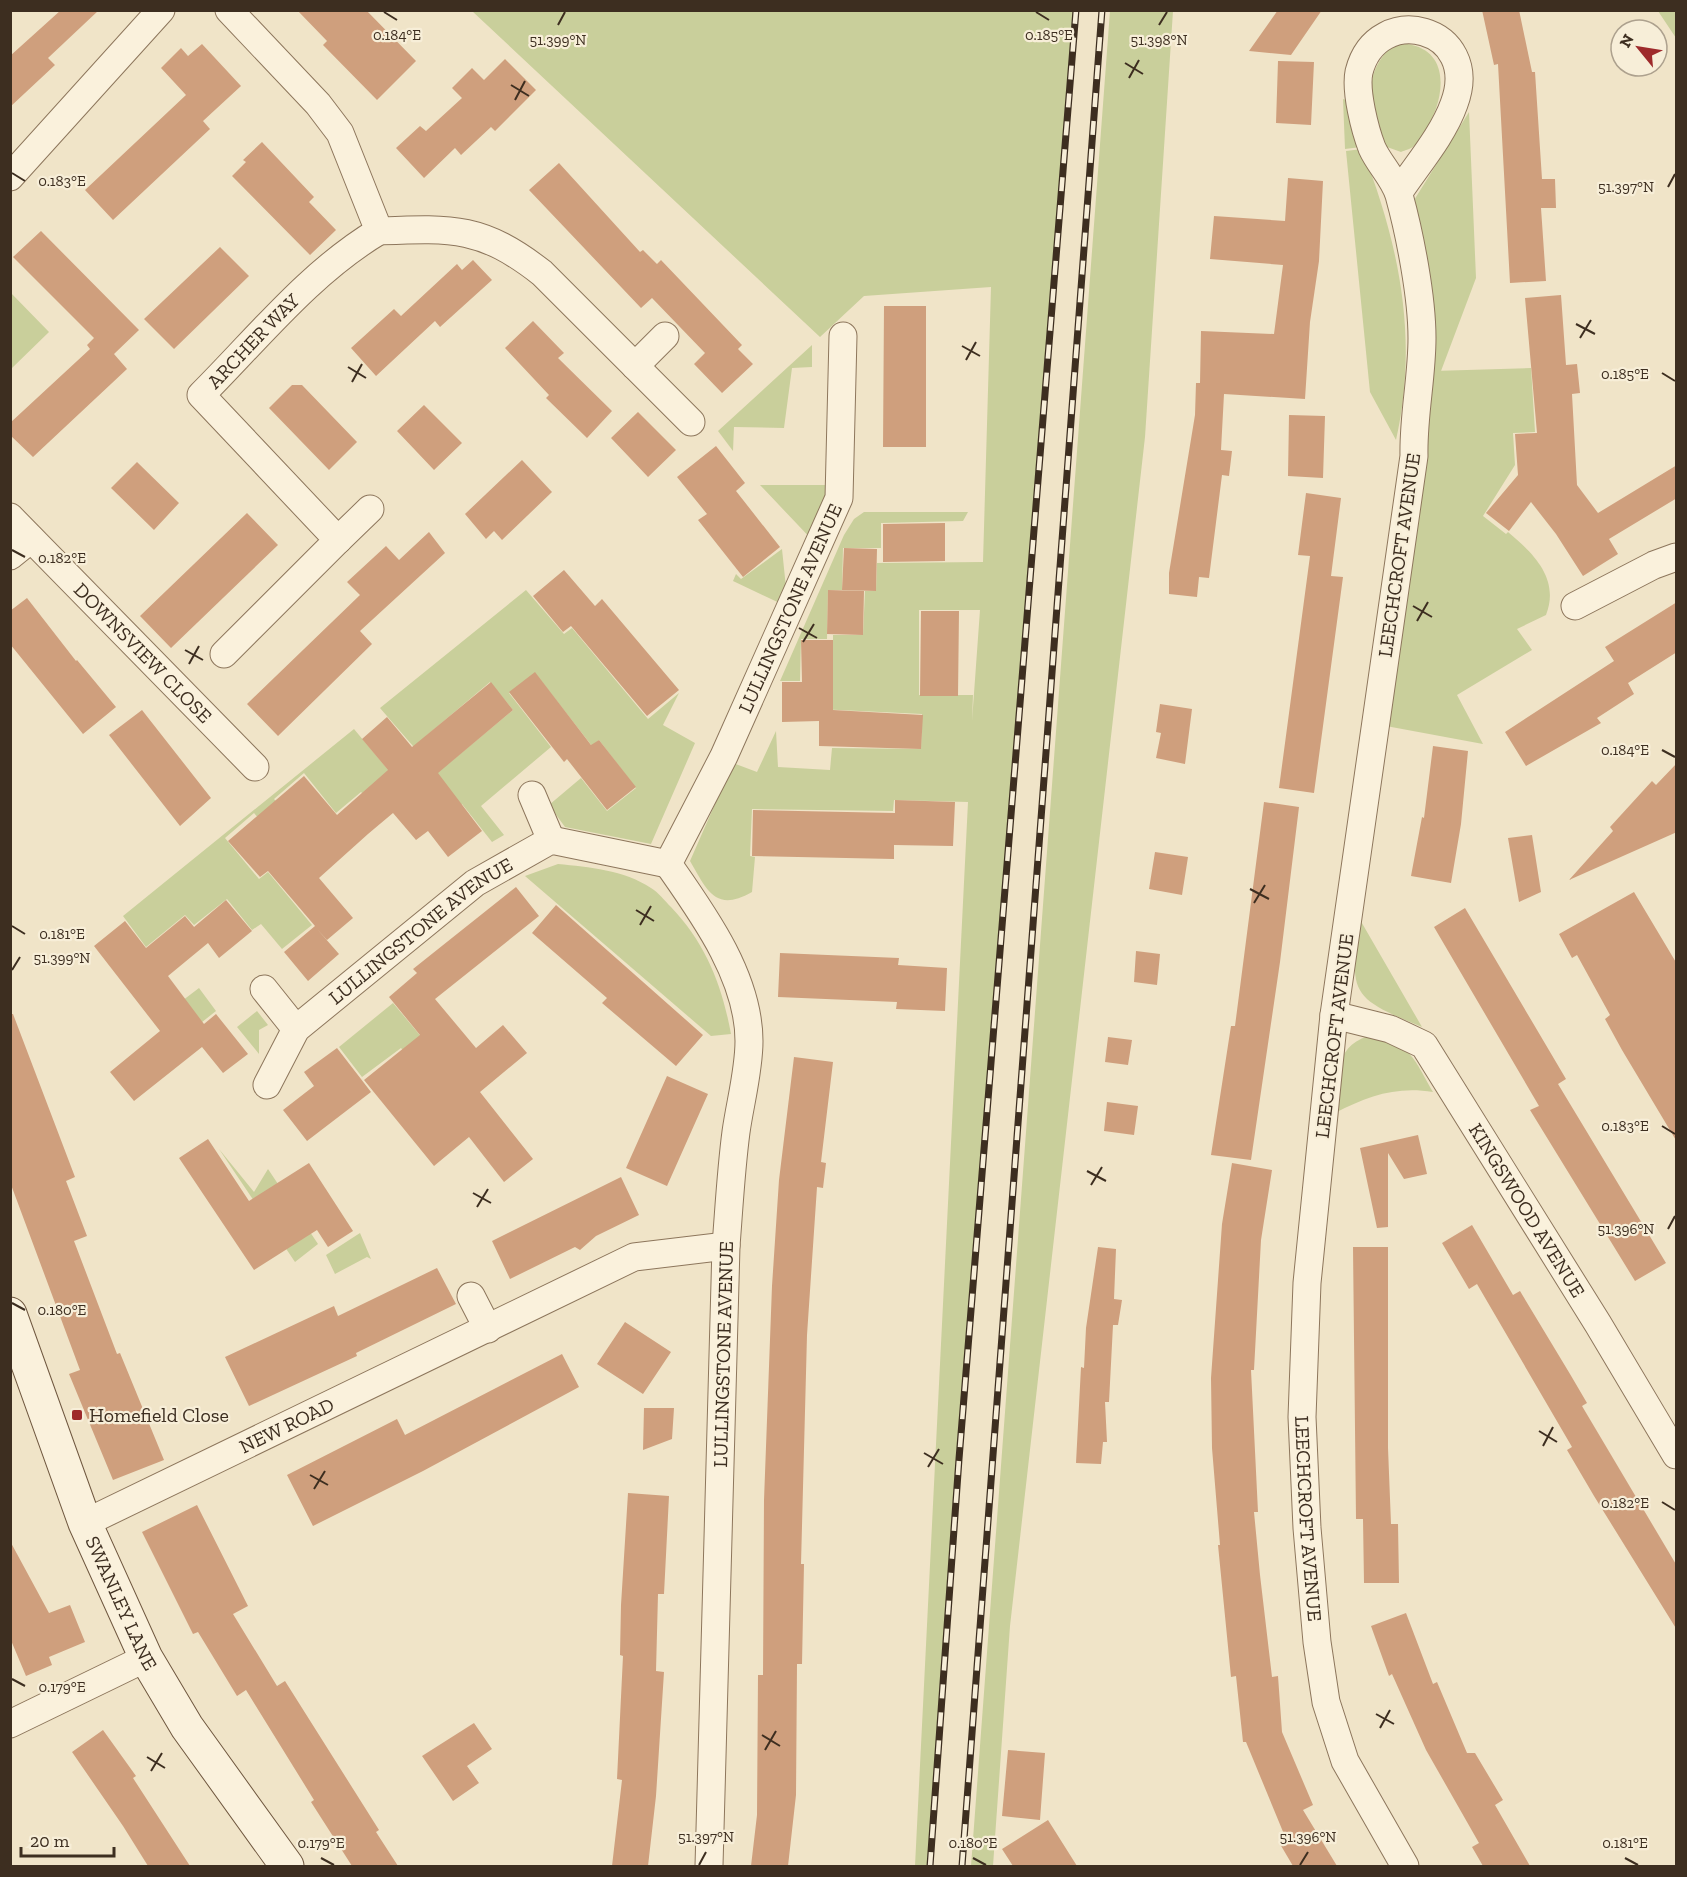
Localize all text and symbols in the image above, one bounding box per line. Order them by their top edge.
north arrow [1609,18,1669,78]
text: 0.184°E [373,26,421,44]
text: 0.185°E [1025,26,1073,44]
text: 51.399°N [530,31,586,49]
text: 51.398°N [1130,31,1188,49]
text: N [1615,31,1638,51]
text: 0.183°E [38,172,86,190]
text: 51.397°N [1598,178,1654,196]
street label: ARCHER WAY [202,288,305,393]
text: 0.185°E [1601,365,1649,383]
street label: LEECHCROFT AVENUE [1373,451,1425,659]
street label: LULLINGSTONE AVENUE [733,500,847,716]
text: 0.182°E [38,549,86,567]
street label: DOWNSVIEW CLOSE [69,577,217,728]
text: 0.184°E [1601,741,1649,759]
street label: LULLINGSTONE AVENUE [324,852,517,1009]
text: 0.181°E [39,925,85,943]
street label: LEECHCROFT AVENUE [1310,932,1358,1140]
text: 51.399°N [34,949,90,967]
text: 0.183°E [1601,1117,1649,1135]
street label: KINGSWOOD AVENUE [1464,1119,1590,1302]
text: 51.396°N [1598,1220,1654,1238]
street label: LULLINGSTONE AVENUE [708,1241,738,1468]
text: 0.180°E [38,1301,87,1319]
street label: NEW ROAD [235,1392,338,1458]
place label: Homefield Close [89,1403,229,1427]
marker: Homefield Close [70,1408,84,1422]
street label: LEECHCROFT AVENUE [1290,1415,1327,1622]
text: 0.182°E [1601,1494,1649,1512]
street label: SWANLEY LANE [80,1532,163,1675]
text: 0.179°E [39,1678,86,1696]
scale bar [21,1820,114,1858]
text: 51.397°N [678,1828,734,1846]
text: 51.396°N [1280,1828,1336,1846]
text: 20 m [30,1830,70,1852]
text: 0.179°E [298,1834,345,1852]
text: 0.180°E [949,1834,998,1852]
text: 0.181°E [1602,1834,1648,1852]

